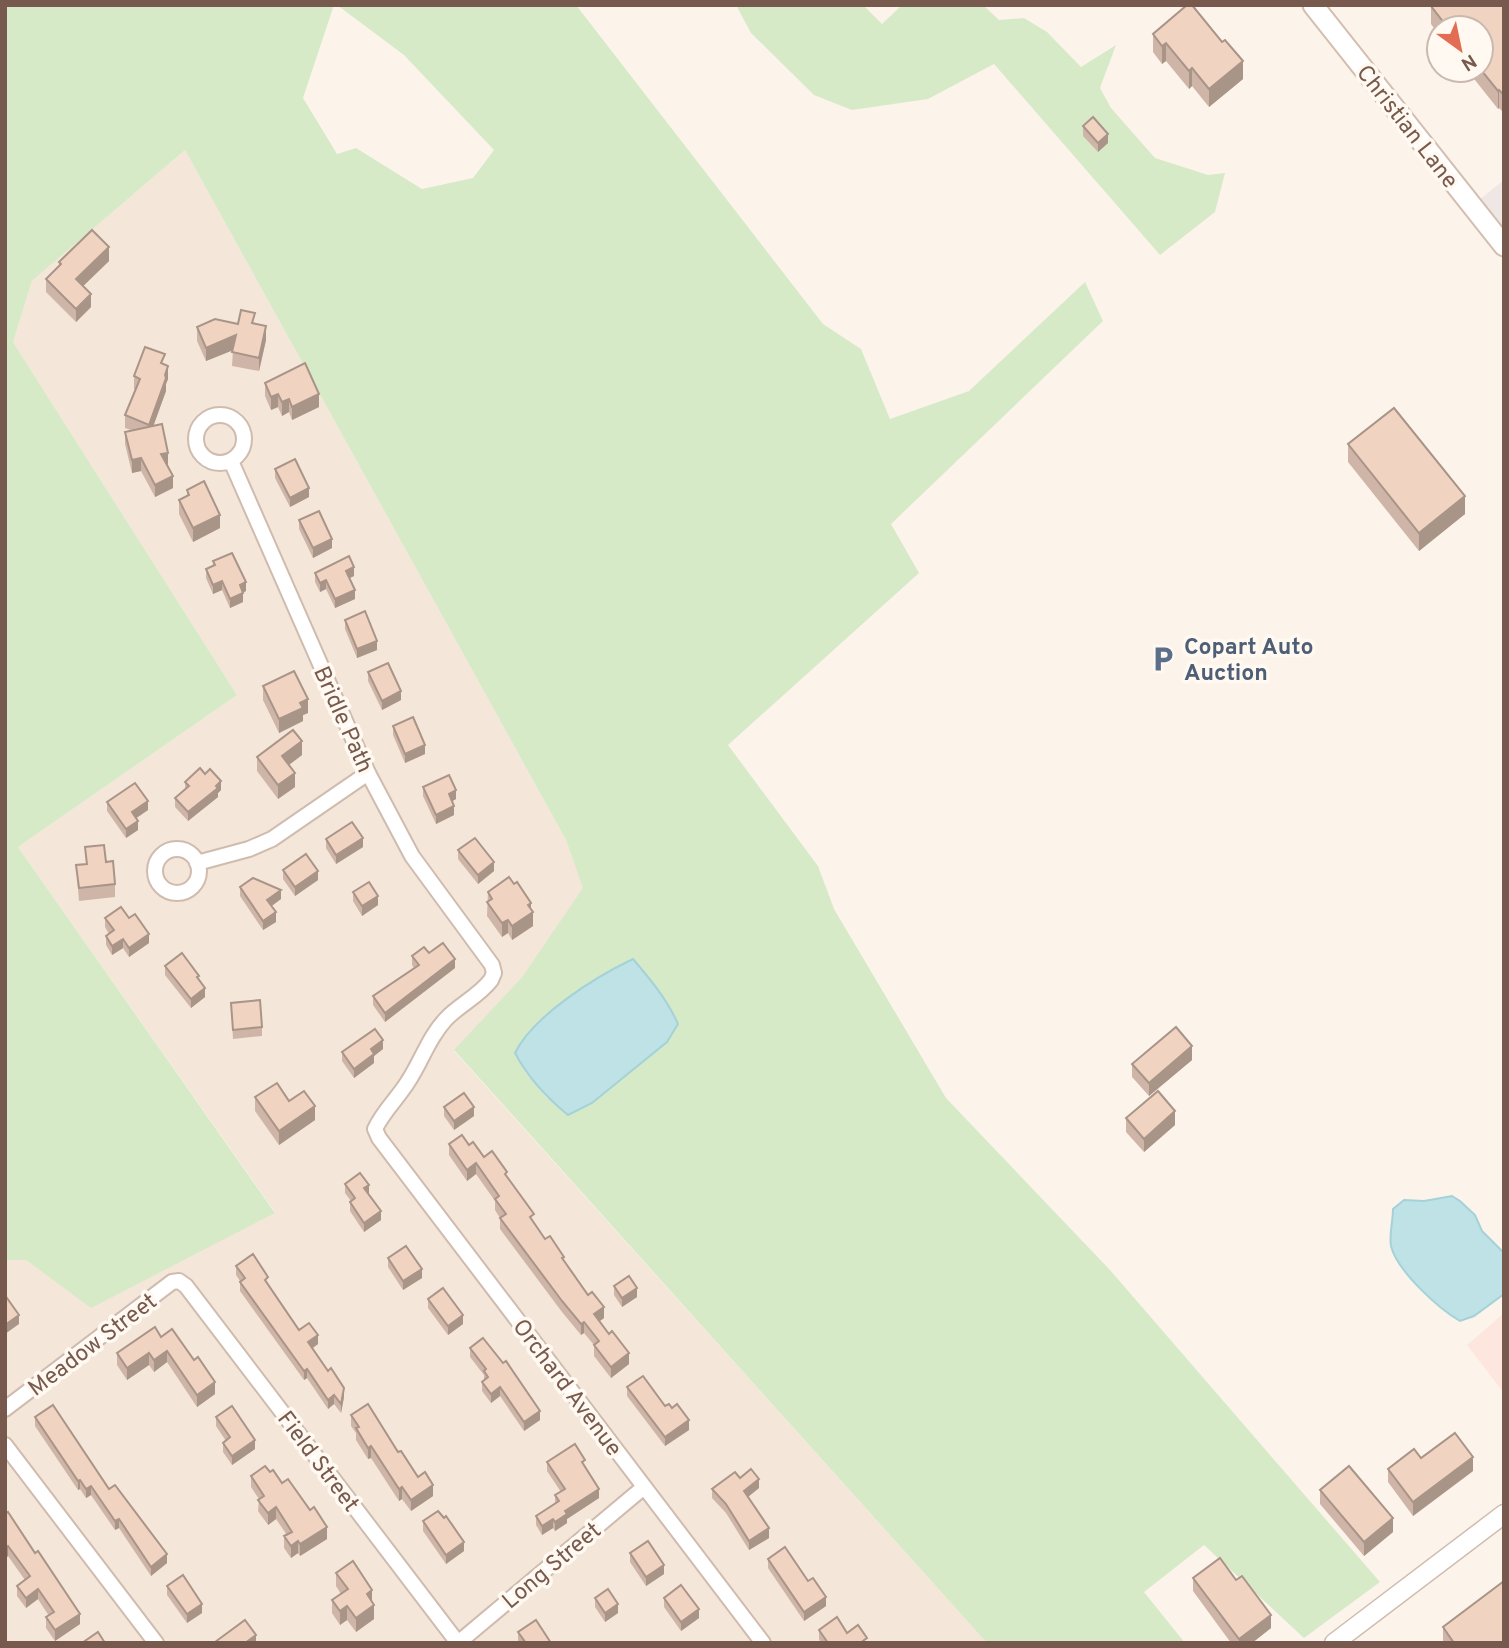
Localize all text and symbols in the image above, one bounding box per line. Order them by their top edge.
north arrow [1425,14,1495,84]
text: N [1456,48,1480,75]
street label: Christian Lane [1349,60,1463,195]
place label: Copart Auto Auction [1184,634,1313,689]
parking icon: Copart Auto Auction [1148,644,1178,674]
street label: Bridle Path [305,662,378,778]
street label: Meadow Street [23,1288,164,1404]
street label: Orchard Avenue [505,1314,627,1463]
street label: Field Street [270,1406,364,1519]
street label: Long Street [497,1517,608,1617]

